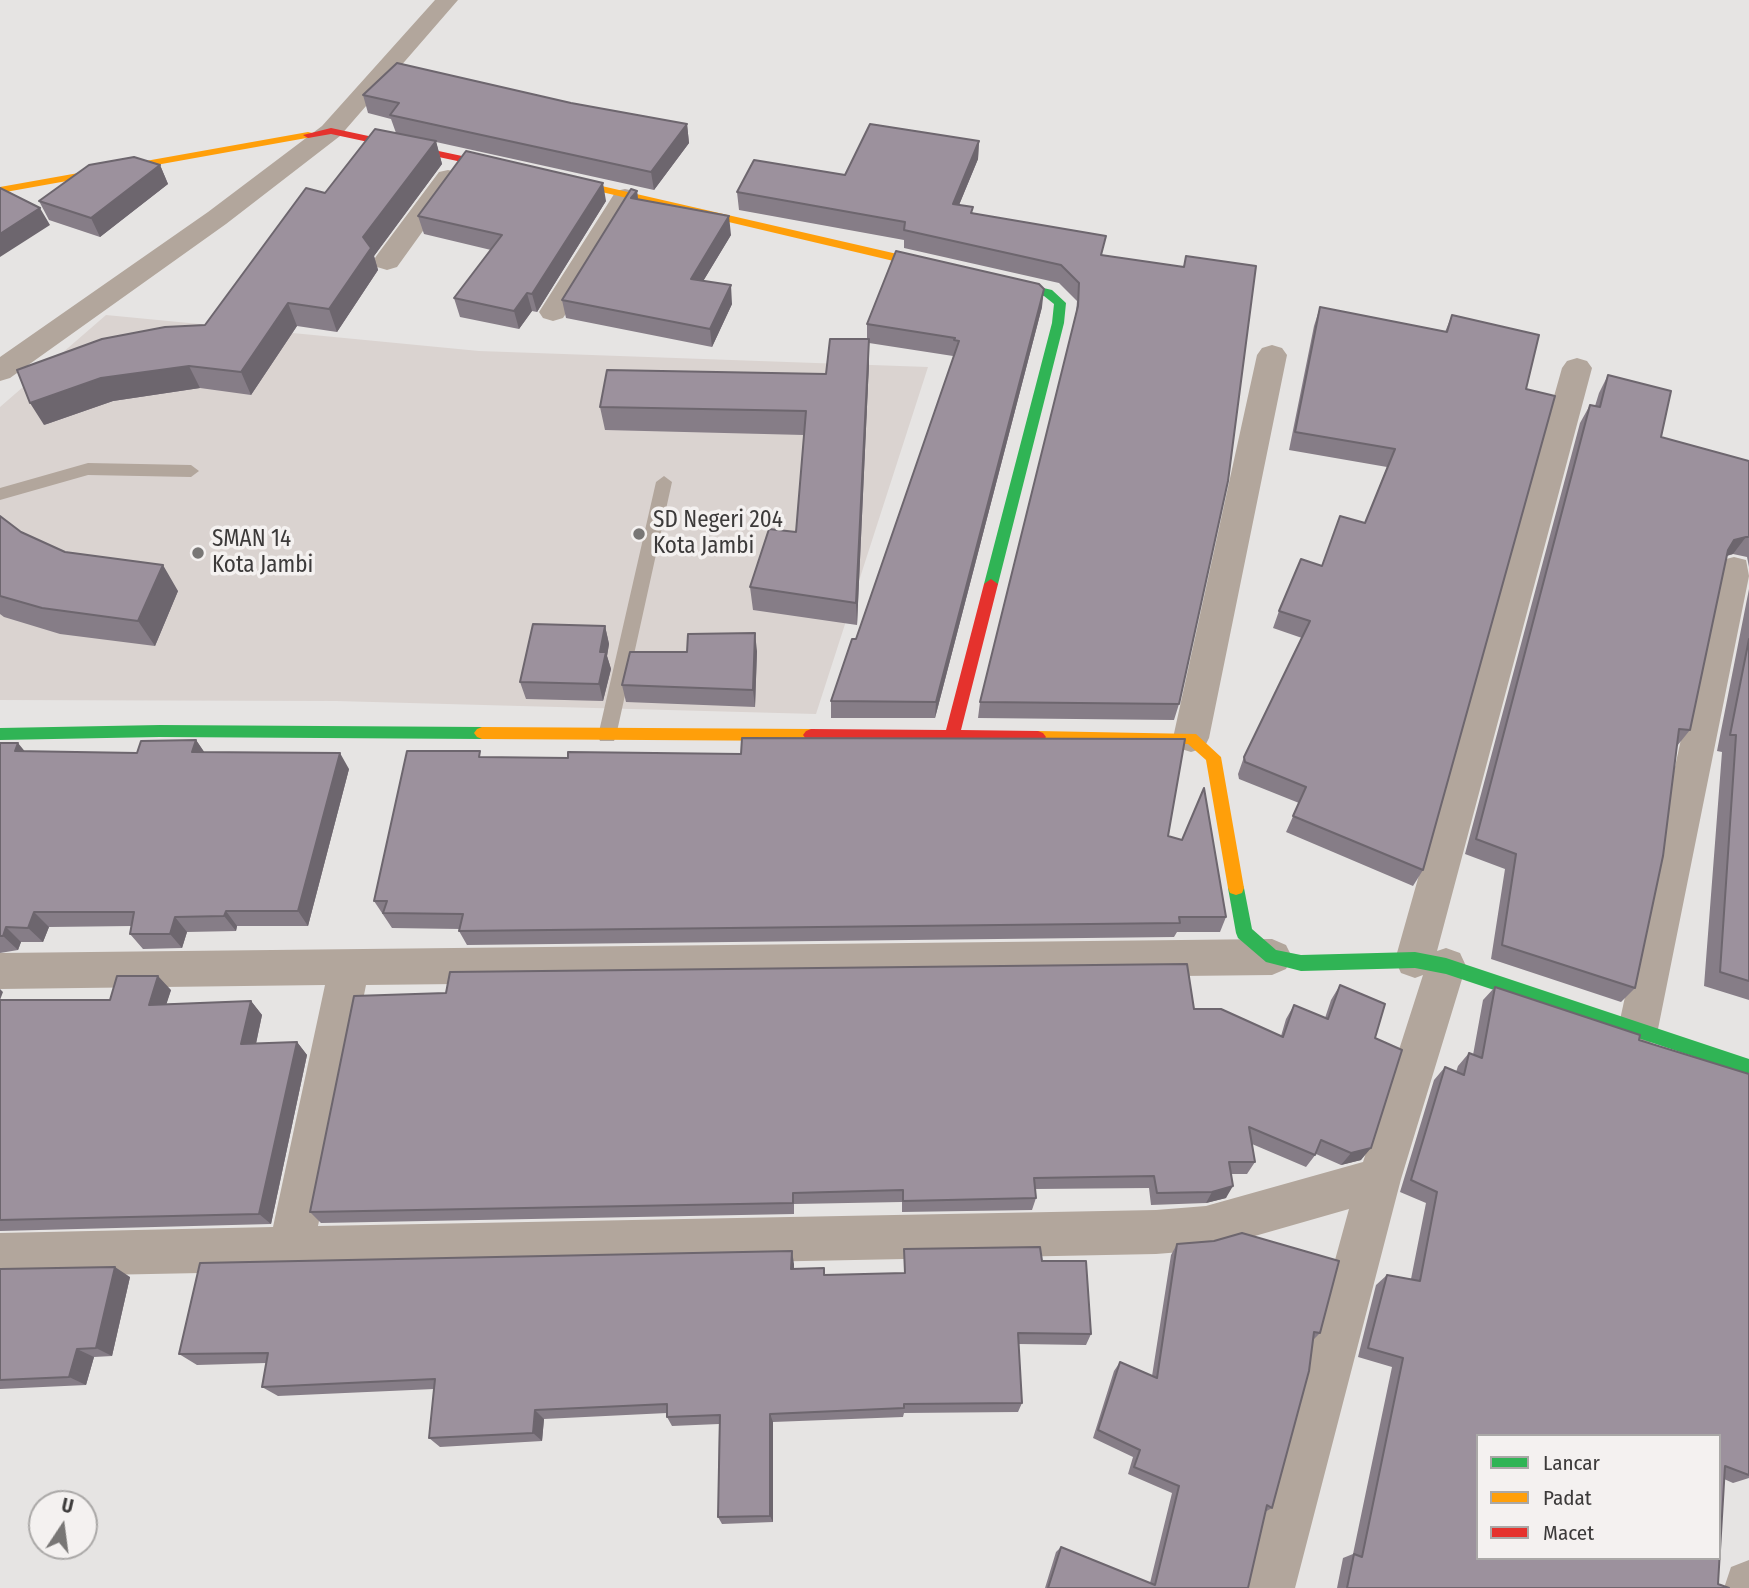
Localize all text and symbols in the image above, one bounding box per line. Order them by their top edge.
place label: SD Negeri 204 Kota Jambi [653,507,783,561]
place label: SMAN 14 Kota Jambi [212,526,313,580]
marker: SD Negeri 204 Kota Jambi [631,526,647,542]
marker: SMAN 14 Kota Jambi [190,545,206,561]
legend [1476,1434,1721,1560]
text: Lancar [1543,1450,1600,1476]
text: Padat [1543,1485,1592,1511]
north arrow [28,1490,98,1560]
text: U [59,1494,75,1518]
text: Macet [1543,1520,1594,1546]

